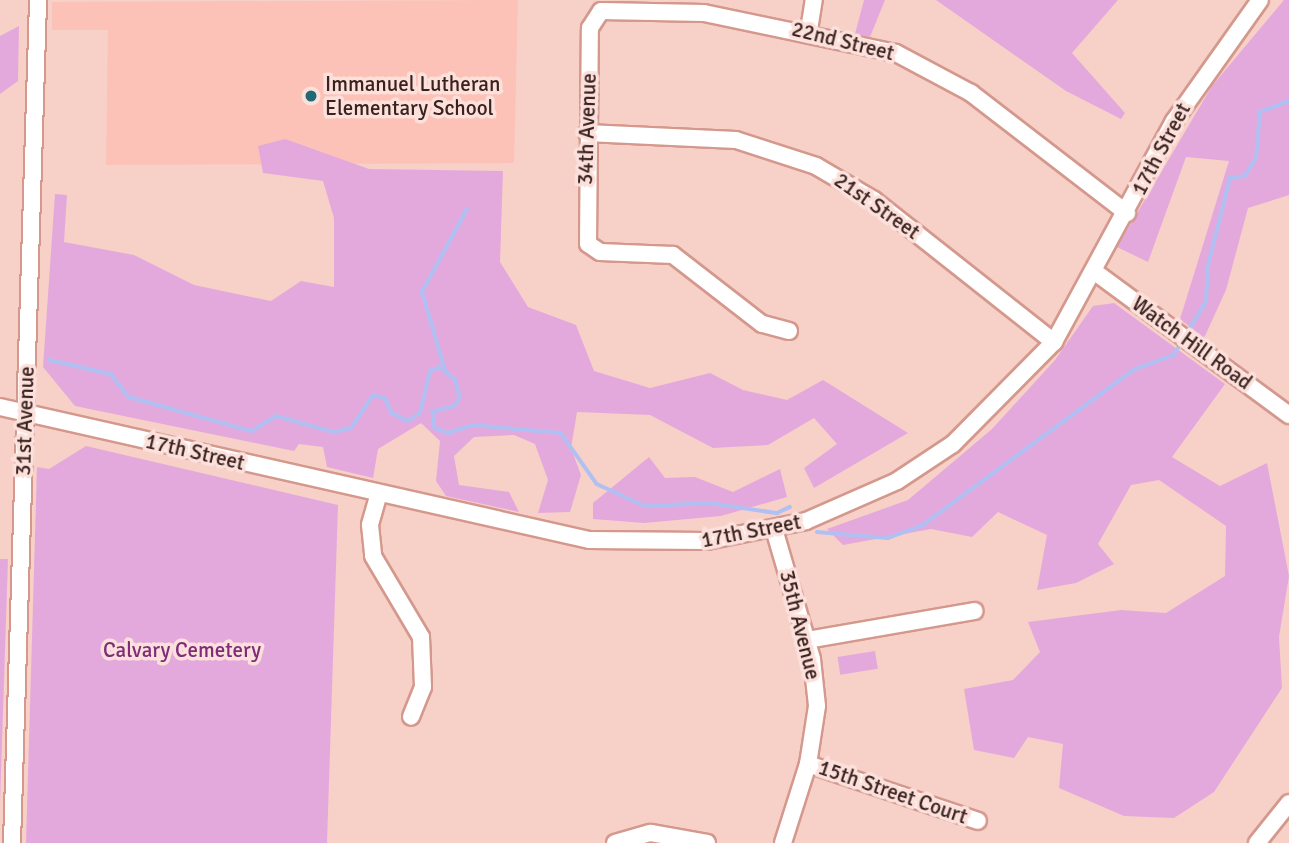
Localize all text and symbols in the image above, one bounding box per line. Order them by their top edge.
street label: 22nd Street [789,16,897,66]
place label: Immanuel Lutheran Elementary School [325,71,500,121]
street label: 34th Avenue [572,73,602,185]
marker: Immanuel Lutheran Elementary School [303,88,319,104]
street label: 17th Street [1126,99,1196,199]
street label: 21st Street [829,167,925,245]
street label: Watch Hill Road [1127,291,1257,395]
street label: 31st Avenue [10,366,40,476]
street label: 17th Street [143,428,247,476]
street label: 17th Street [699,509,803,553]
street label: 35th Avenue [774,568,826,682]
park label: Calvary Cemetery [103,637,261,663]
street label: 15th Street Court [815,755,971,829]

